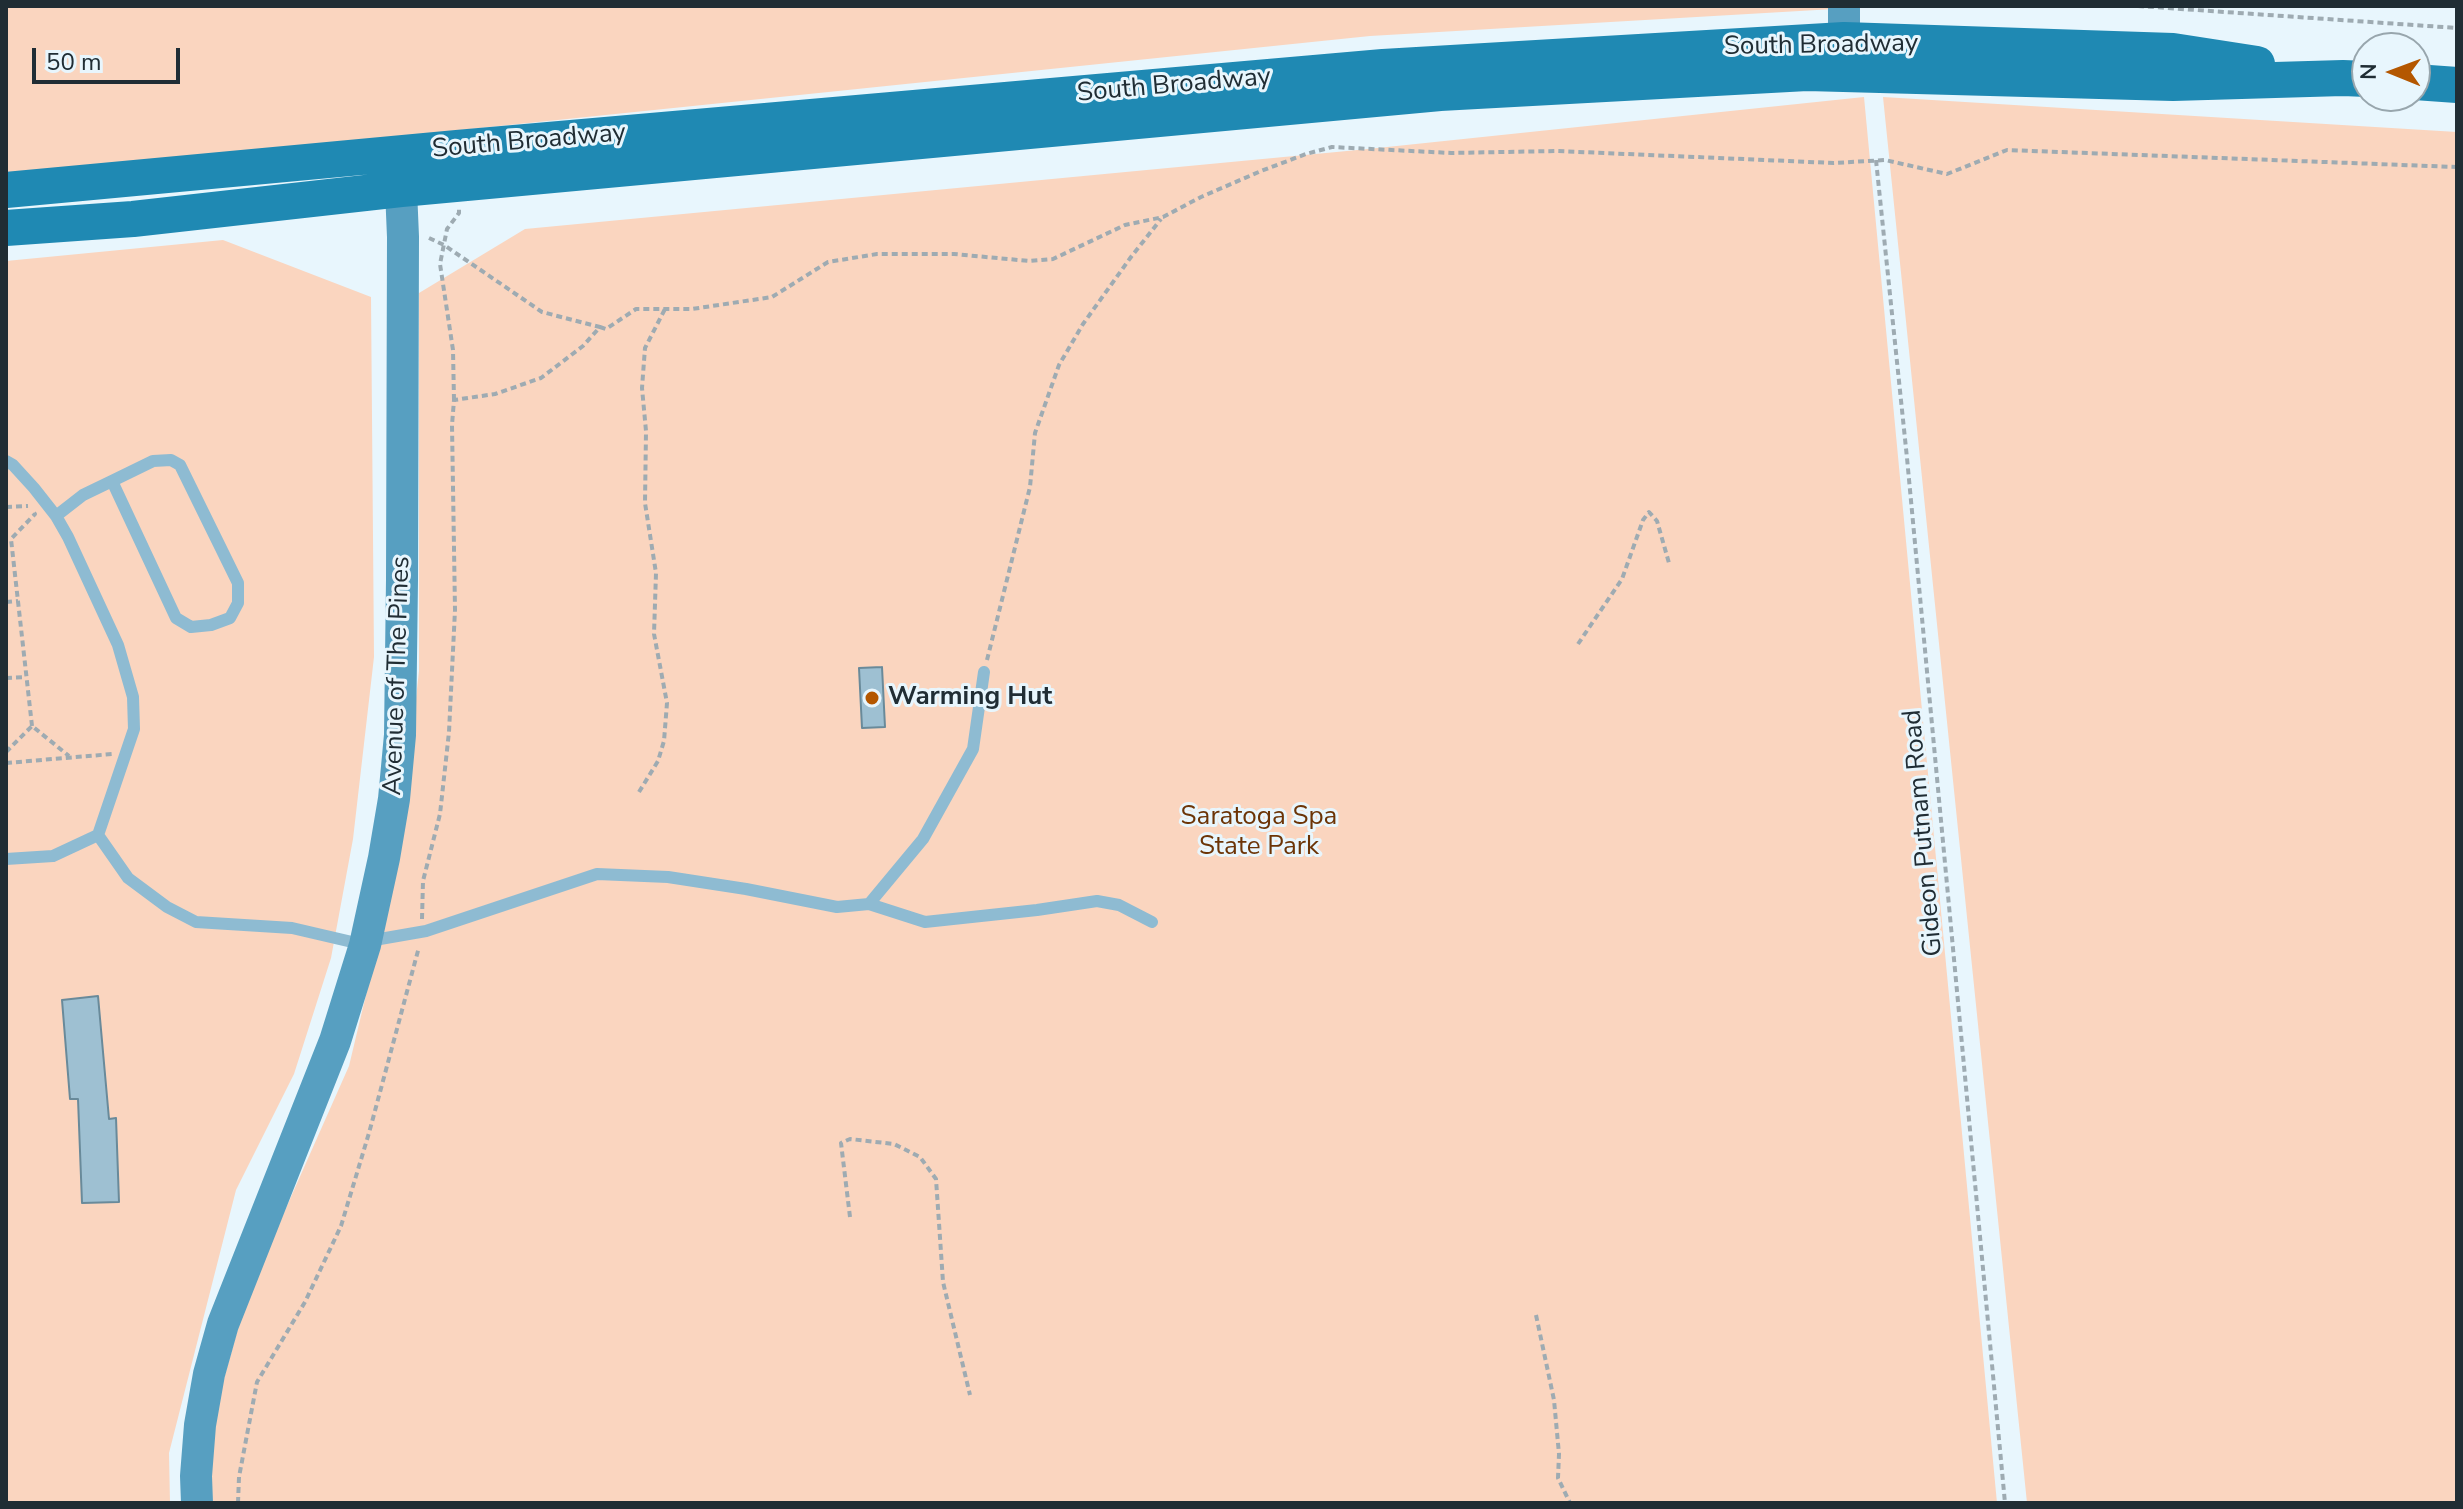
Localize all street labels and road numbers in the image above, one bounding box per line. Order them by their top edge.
street label: South Broadway [1724,29,1918,63]
street label: South Broadway [1076,62,1272,110]
street label: South Broadway [431,118,627,166]
street label: Avenue of The Pines [378,556,418,796]
street label: Gideon Putnam Road [1898,708,1950,958]

